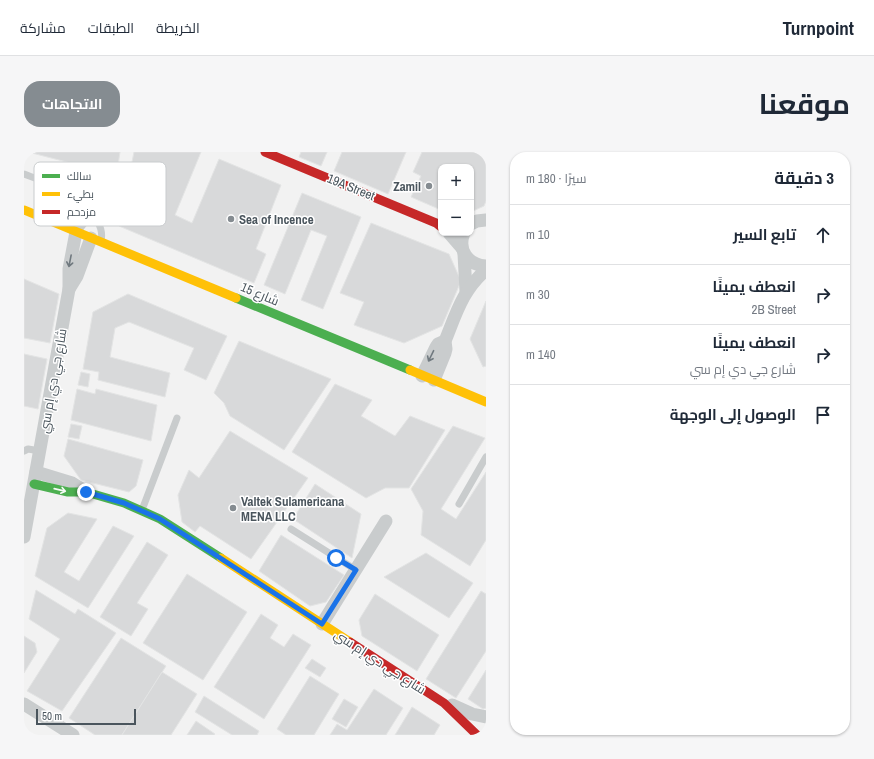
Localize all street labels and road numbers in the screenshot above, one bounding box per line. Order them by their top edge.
street label: 19A Street [325,170,377,204]
street label: شارع 15 [238,278,282,310]
street label: شارع جي دي إم سي [35,327,73,435]
street label: شارع جي دي إم سي [330,626,429,700]

